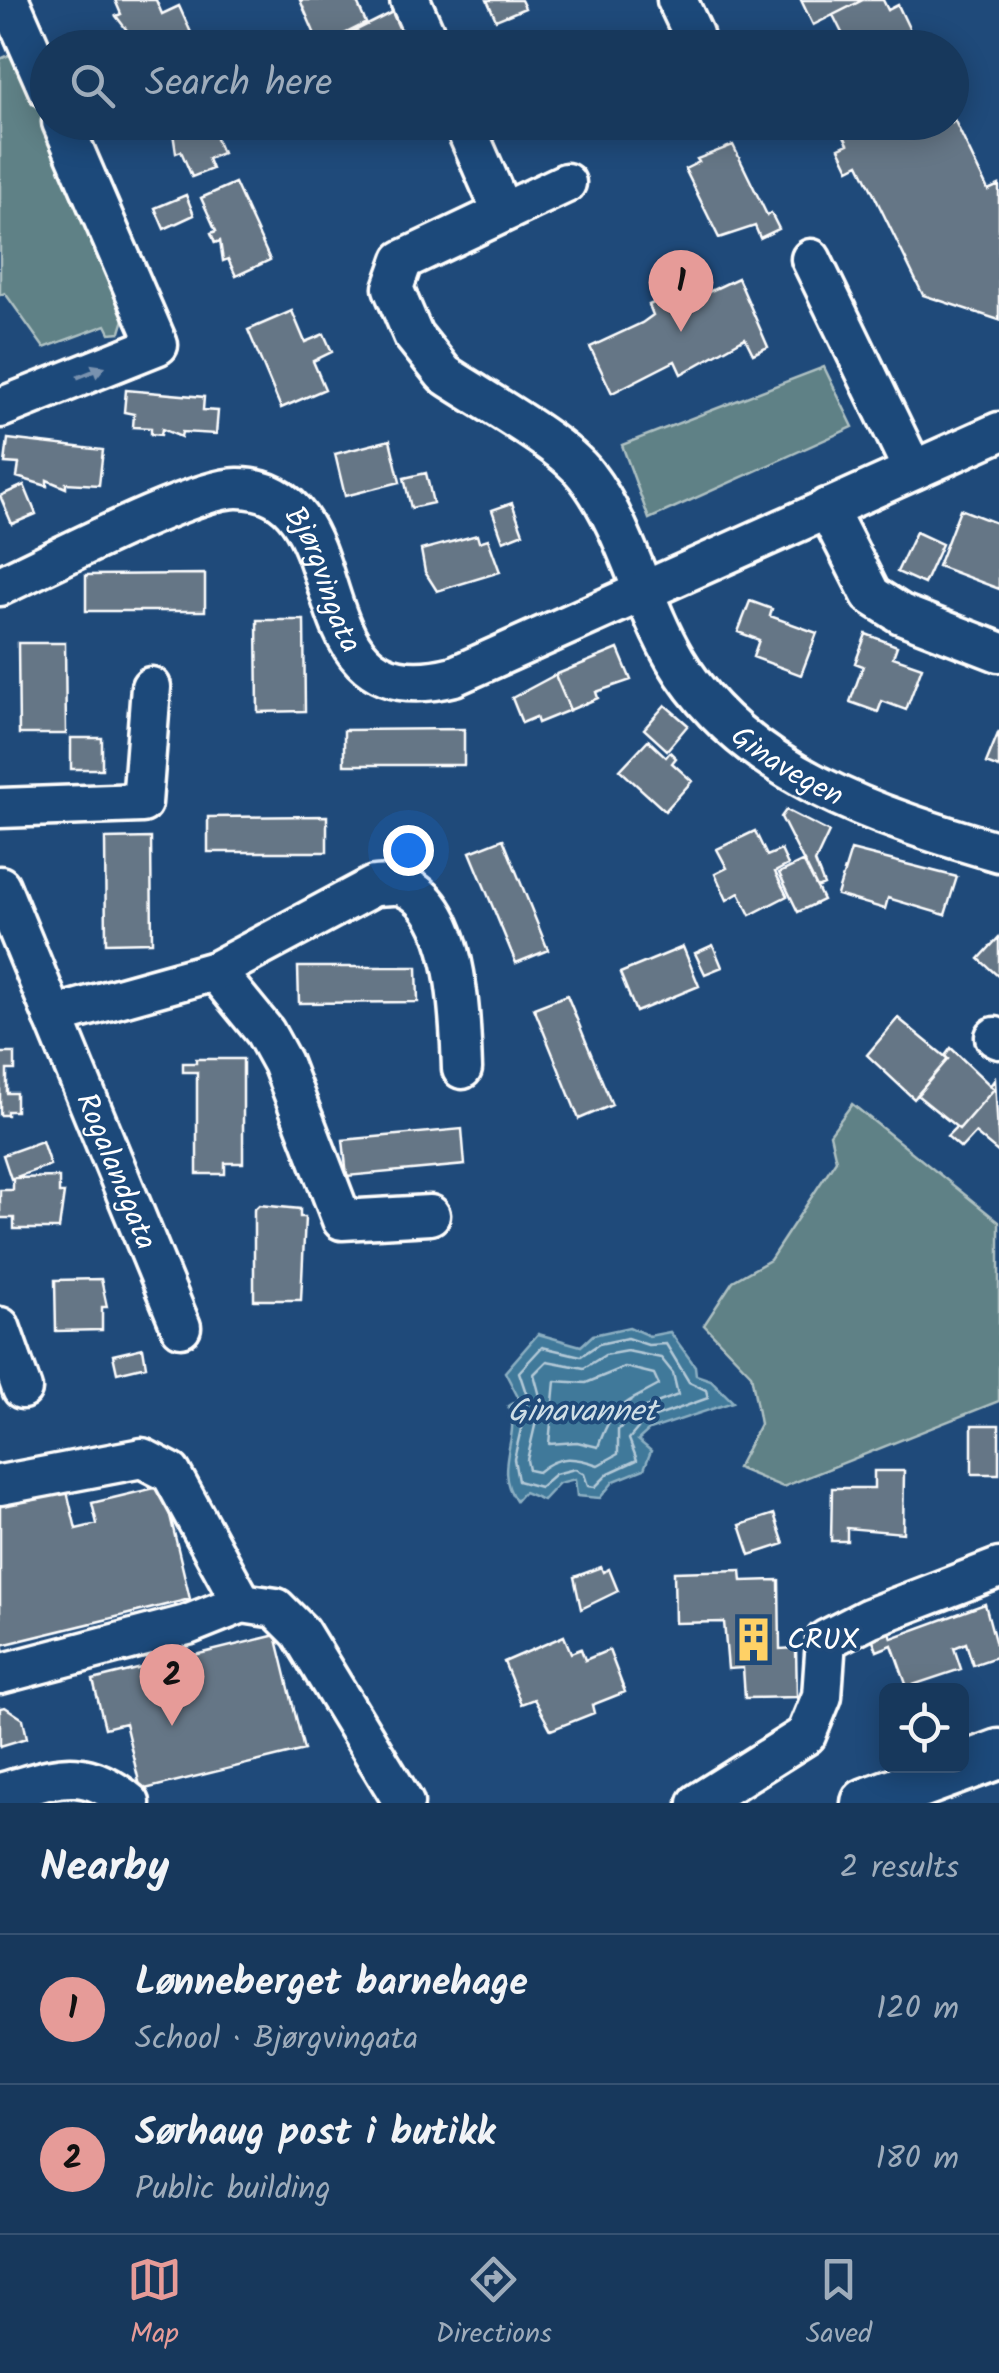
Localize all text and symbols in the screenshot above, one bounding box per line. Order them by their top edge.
search box [30,30,969,140]
text: Search here [145,55,332,115]
icon: search [65,58,120,113]
pin: 1 [648,250,714,332]
one-way arrow [76,363,106,379]
street label: Bjørgvingata [271,496,373,663]
street label: Ginavegen [719,714,851,821]
your location [383,825,434,876]
street label: Rogalandgata [61,1086,169,1258]
water label: Ginavannet [508,1387,661,1438]
building icon: CRUX [730,1615,778,1663]
place label: CRUX [787,1617,859,1665]
pin: 2 [140,1644,204,1726]
map controls [879,1683,969,1773]
button: locate [879,1683,969,1773]
text: Nearby [40,1835,169,1902]
text: 2 results [840,1843,959,1894]
text: Lønneberget barnehage [135,1954,528,2014]
text: 1 [68,1984,77,2035]
text: 120 m [876,1984,959,2035]
text: School · Bjørgvingata [135,2014,418,2065]
text: Sørhaug post i butikk [135,2104,495,2164]
text: 2 [63,2134,82,2185]
text: 180 m [875,2134,959,2185]
text: Public building [135,2164,331,2215]
tab: Map [127,2252,182,2357]
tab: Directions [436,2252,552,2357]
tab: Saved [806,2252,872,2357]

